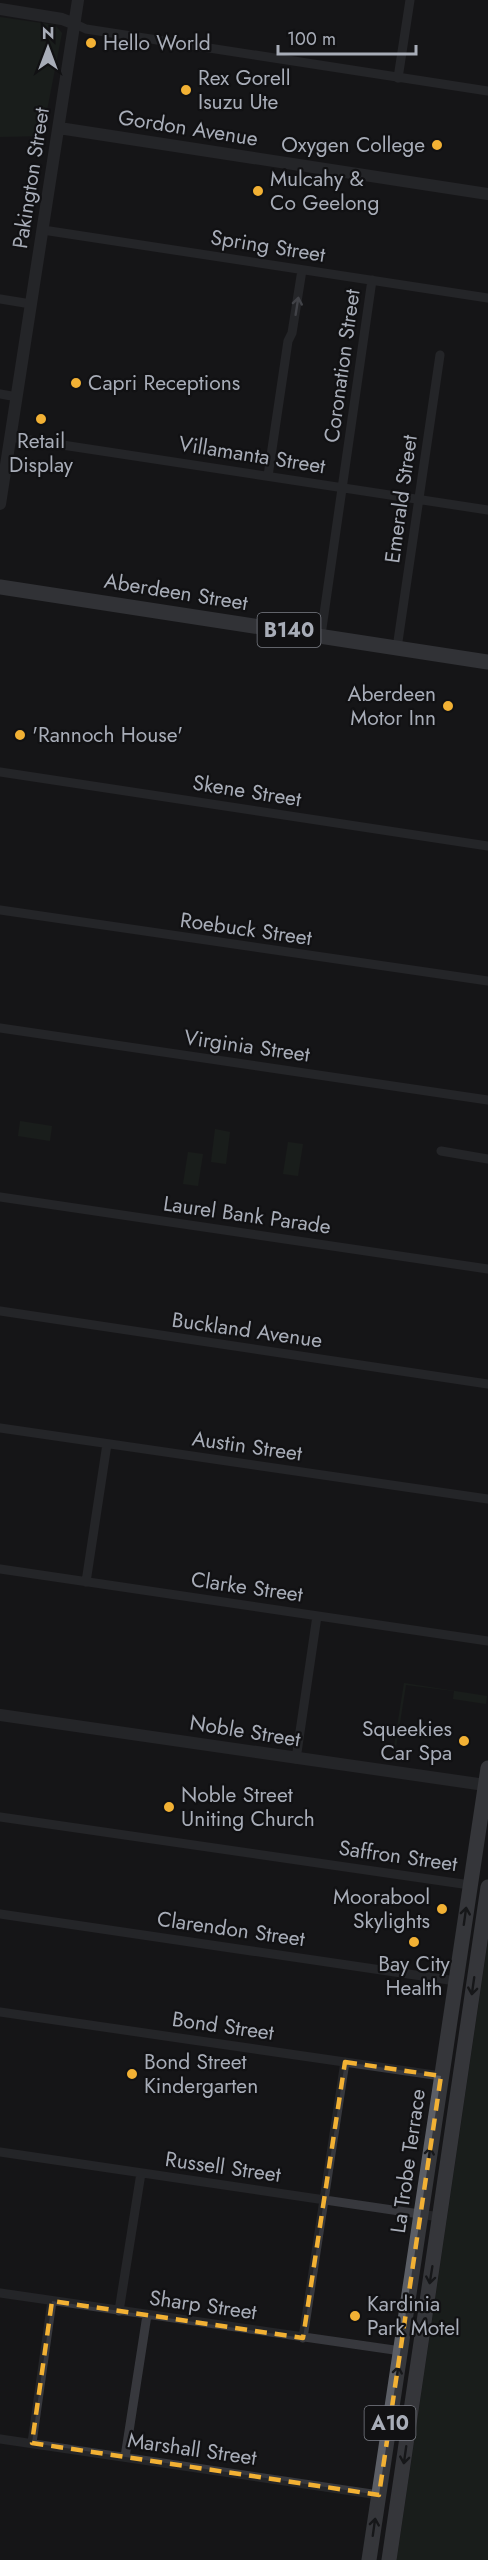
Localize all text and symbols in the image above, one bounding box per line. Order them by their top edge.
north arrow [18,18,78,78]
scale bar [278,18,416,56]
text: N [42,22,54,45]
text: 100 m [287,26,336,52]
place label: Hello World [103,28,211,58]
marker: Hello World [84,36,98,50]
place label: Rex Gorell Isuzu Ute [198,63,290,117]
marker: Rex Gorell Isuzu Ute [179,83,193,97]
street label: Gordon Avenue [116,102,260,154]
street label: Pakington Street [5,105,57,251]
place label: Oxygen College [281,130,425,160]
marker: Oxygen College [430,138,444,152]
place label: Mulcahy & Co Geelong [270,164,379,218]
marker: Mulcahy & Co Geelong [251,184,265,198]
street label: Spring Street [209,222,327,270]
street label: Coronation Street [316,287,368,445]
one-way arrow [291,297,302,316]
place label: Capri Receptions [88,368,240,398]
marker: Capri Receptions [69,376,83,390]
marker: Retail Display [34,412,48,426]
place label: Retail Display [9,426,74,480]
street label: Villamanta Street [176,429,328,481]
street label: Emerald Street [377,433,425,565]
street label: Aberdeen Street [102,566,250,618]
road number: B140 [258,613,320,647]
place label: Aberdeen Motor Inn [348,679,436,733]
marker: Aberdeen Motor Inn [441,699,455,713]
place label: 'Rannoch House' [32,720,183,750]
marker: 'Rannoch House' [13,728,27,742]
street label: Skene Street [191,768,303,814]
street label: Roebuck Street [178,905,314,953]
street label: Virginia Street [182,1022,312,1070]
street label: Laurel Bank Parade [161,1188,333,1242]
street label: Buckland Avenue [170,1305,324,1355]
street label: Austin Street [190,1423,304,1469]
street label: Clarke Street [189,1564,305,1610]
street label: Noble Street [187,1707,303,1755]
place label: Squeekies Car Spa [362,1714,452,1768]
marker: Squeekies Car Spa [457,1734,471,1748]
place label: Noble Street Uniting Church [181,1780,315,1834]
marker: Noble Street Uniting Church [162,1800,176,1814]
street label: Saffron Street [337,1833,459,1879]
place label: Moorabool Skylights [333,1882,430,1936]
marker: Moorabool Skylights [435,1902,449,1916]
street label: Clarendon Street [155,1904,307,1954]
one-way arrow [460,1907,471,1927]
marker: Bay City Health [407,1935,421,1949]
place label: Bay City Health [378,1949,450,2003]
one-way arrow [468,1976,479,1995]
street label: Bond Street [170,2004,276,2048]
place label: Bond Street Kindergarten [144,2047,258,2101]
marker: Bond Street Kindergarten [125,2067,139,2081]
street label: La Trobe Terrace [383,2087,433,2235]
street label: Russell Street [163,2144,283,2190]
one-way arrow [424,2147,435,2167]
one-way arrow [426,2264,437,2284]
street label: Sharp Street [147,2283,259,2327]
place label: Kardinia Park Motel [367,2289,460,2343]
marker: Kardinia Park Motel [348,2309,362,2323]
one-way arrow [392,2365,403,2385]
road number: A10 [364,2406,416,2440]
street label: Marshall Street [126,2425,258,2473]
one-way arrow [399,2444,410,2464]
one-way arrow [369,2518,380,2538]

